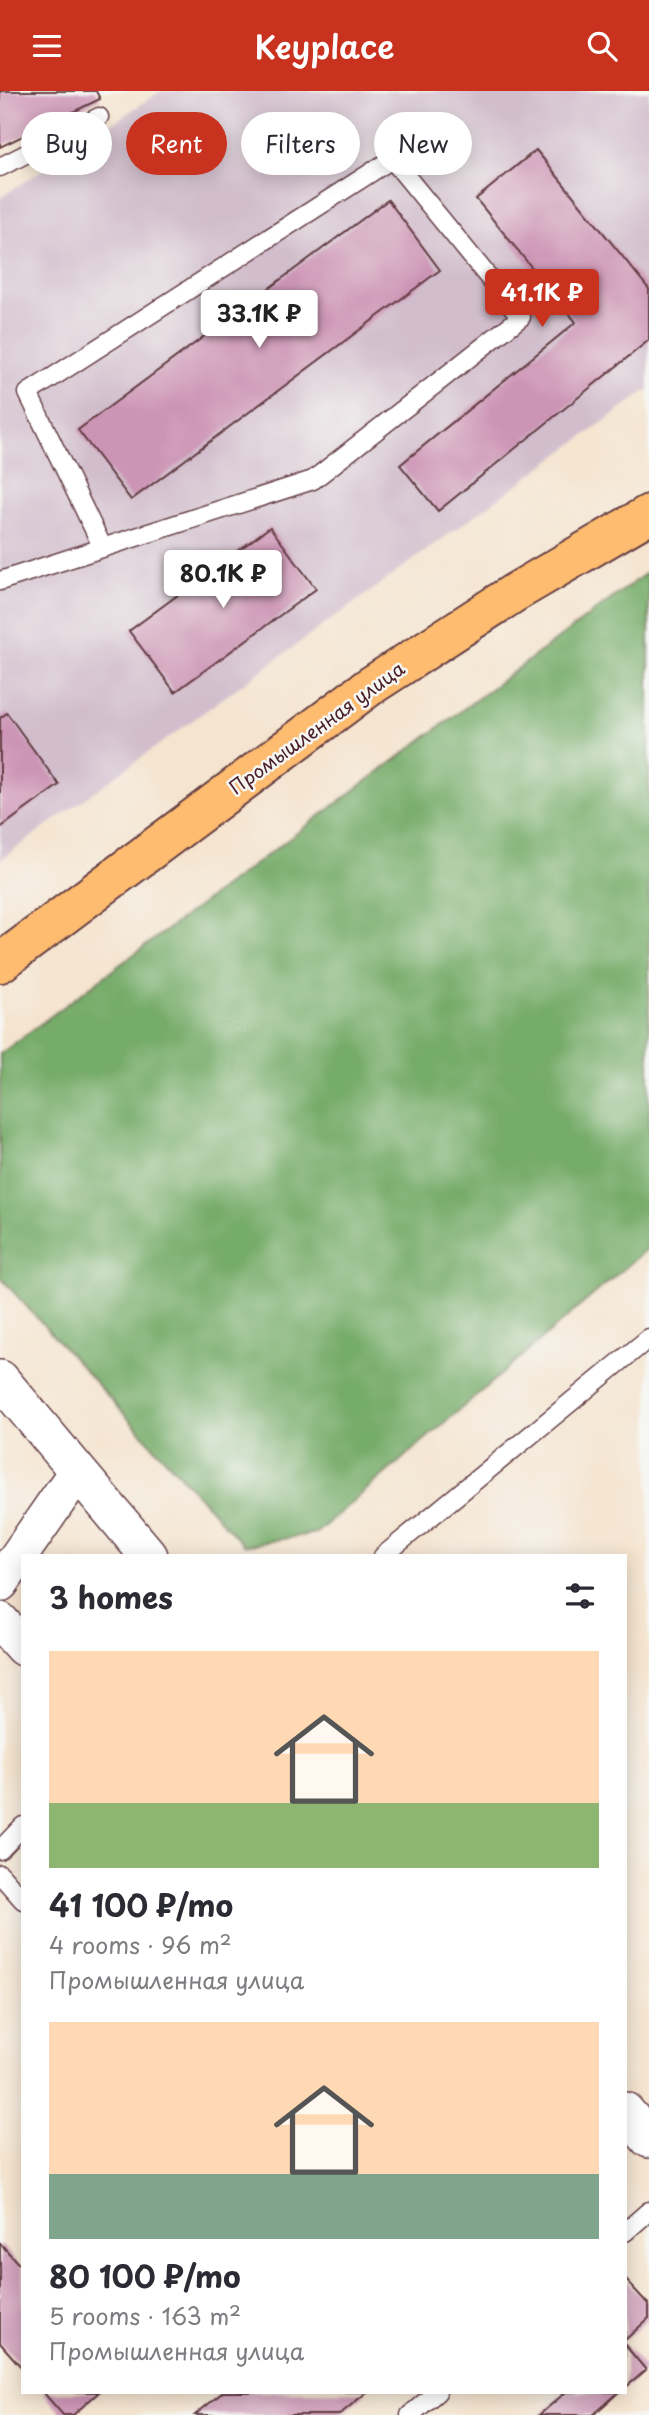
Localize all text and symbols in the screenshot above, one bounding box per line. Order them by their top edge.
text: Keyplace [255,22,394,70]
icon: menu [28,27,66,65]
icon: search [583,27,621,65]
chip: Buy [21,112,112,175]
chip: Rent [126,112,227,175]
chip: Filters [241,112,360,175]
chip: New [374,112,472,175]
pin: 41.1K ₽ [477,269,607,329]
text: 41.1K ₽ [501,274,583,309]
pin: 33.1K ₽ [194,291,324,350]
text: 33.1K ₽ [217,295,301,330]
pin: 80.1K ₽ [158,551,288,610]
text: 80.1K ₽ [180,555,266,590]
street label: Промышленная улица [223,654,410,800]
text: 3 homes [49,1574,173,1619]
icon: filters [561,1577,599,1615]
icon: home [261,1696,387,1822]
text: 41 100 ₽/mo [49,1882,233,1927]
text: 4 rooms · 96 m² [49,1927,232,1962]
text: Промышленная улица [49,1962,304,1997]
icon: home [261,2067,387,2193]
text: 80 100 ₽/mo [49,2253,241,2298]
text: 5 rooms · 163 m² [49,2298,241,2333]
text: Промышленная улица [49,2333,304,2368]

